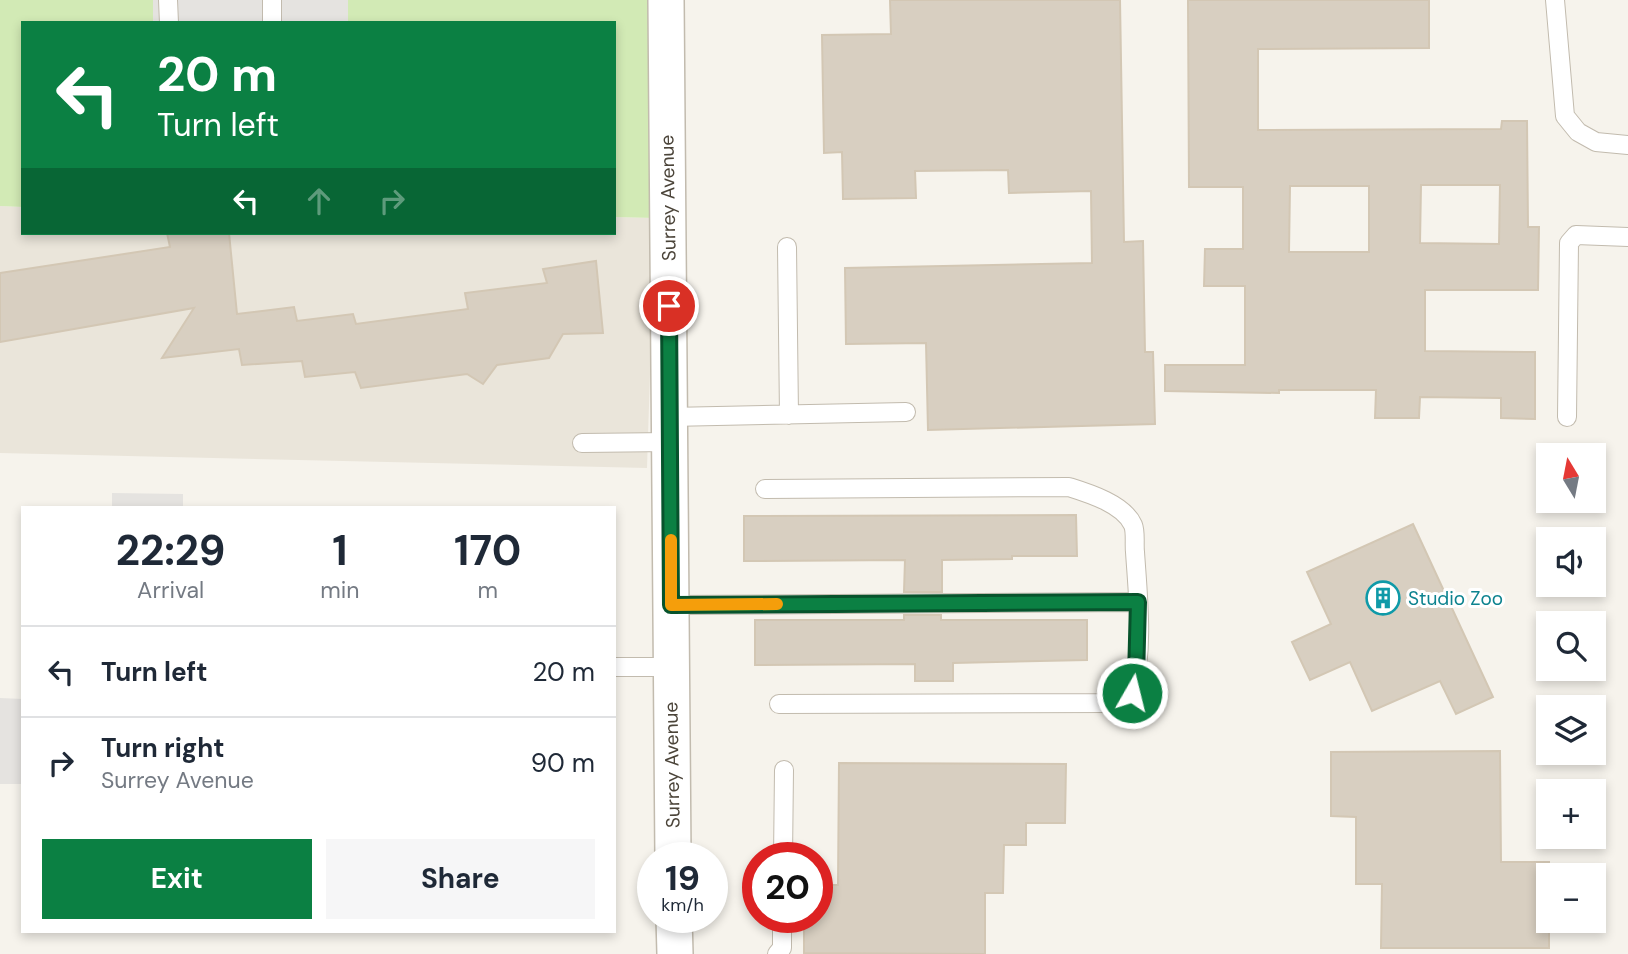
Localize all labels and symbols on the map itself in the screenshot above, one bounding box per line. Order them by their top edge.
street label: Surrey Avenue [654,135,682,261]
pin [639,276,699,336]
north arrow [1536,443,1606,513]
building icon: Studio Zoo [1364,579,1402,617]
place label: Studio Zoo [1408,586,1503,611]
position arrow [1095,656,1169,730]
street label: Surrey Avenue [658,702,686,828]
speed limit sign: 20 [742,842,833,933]

